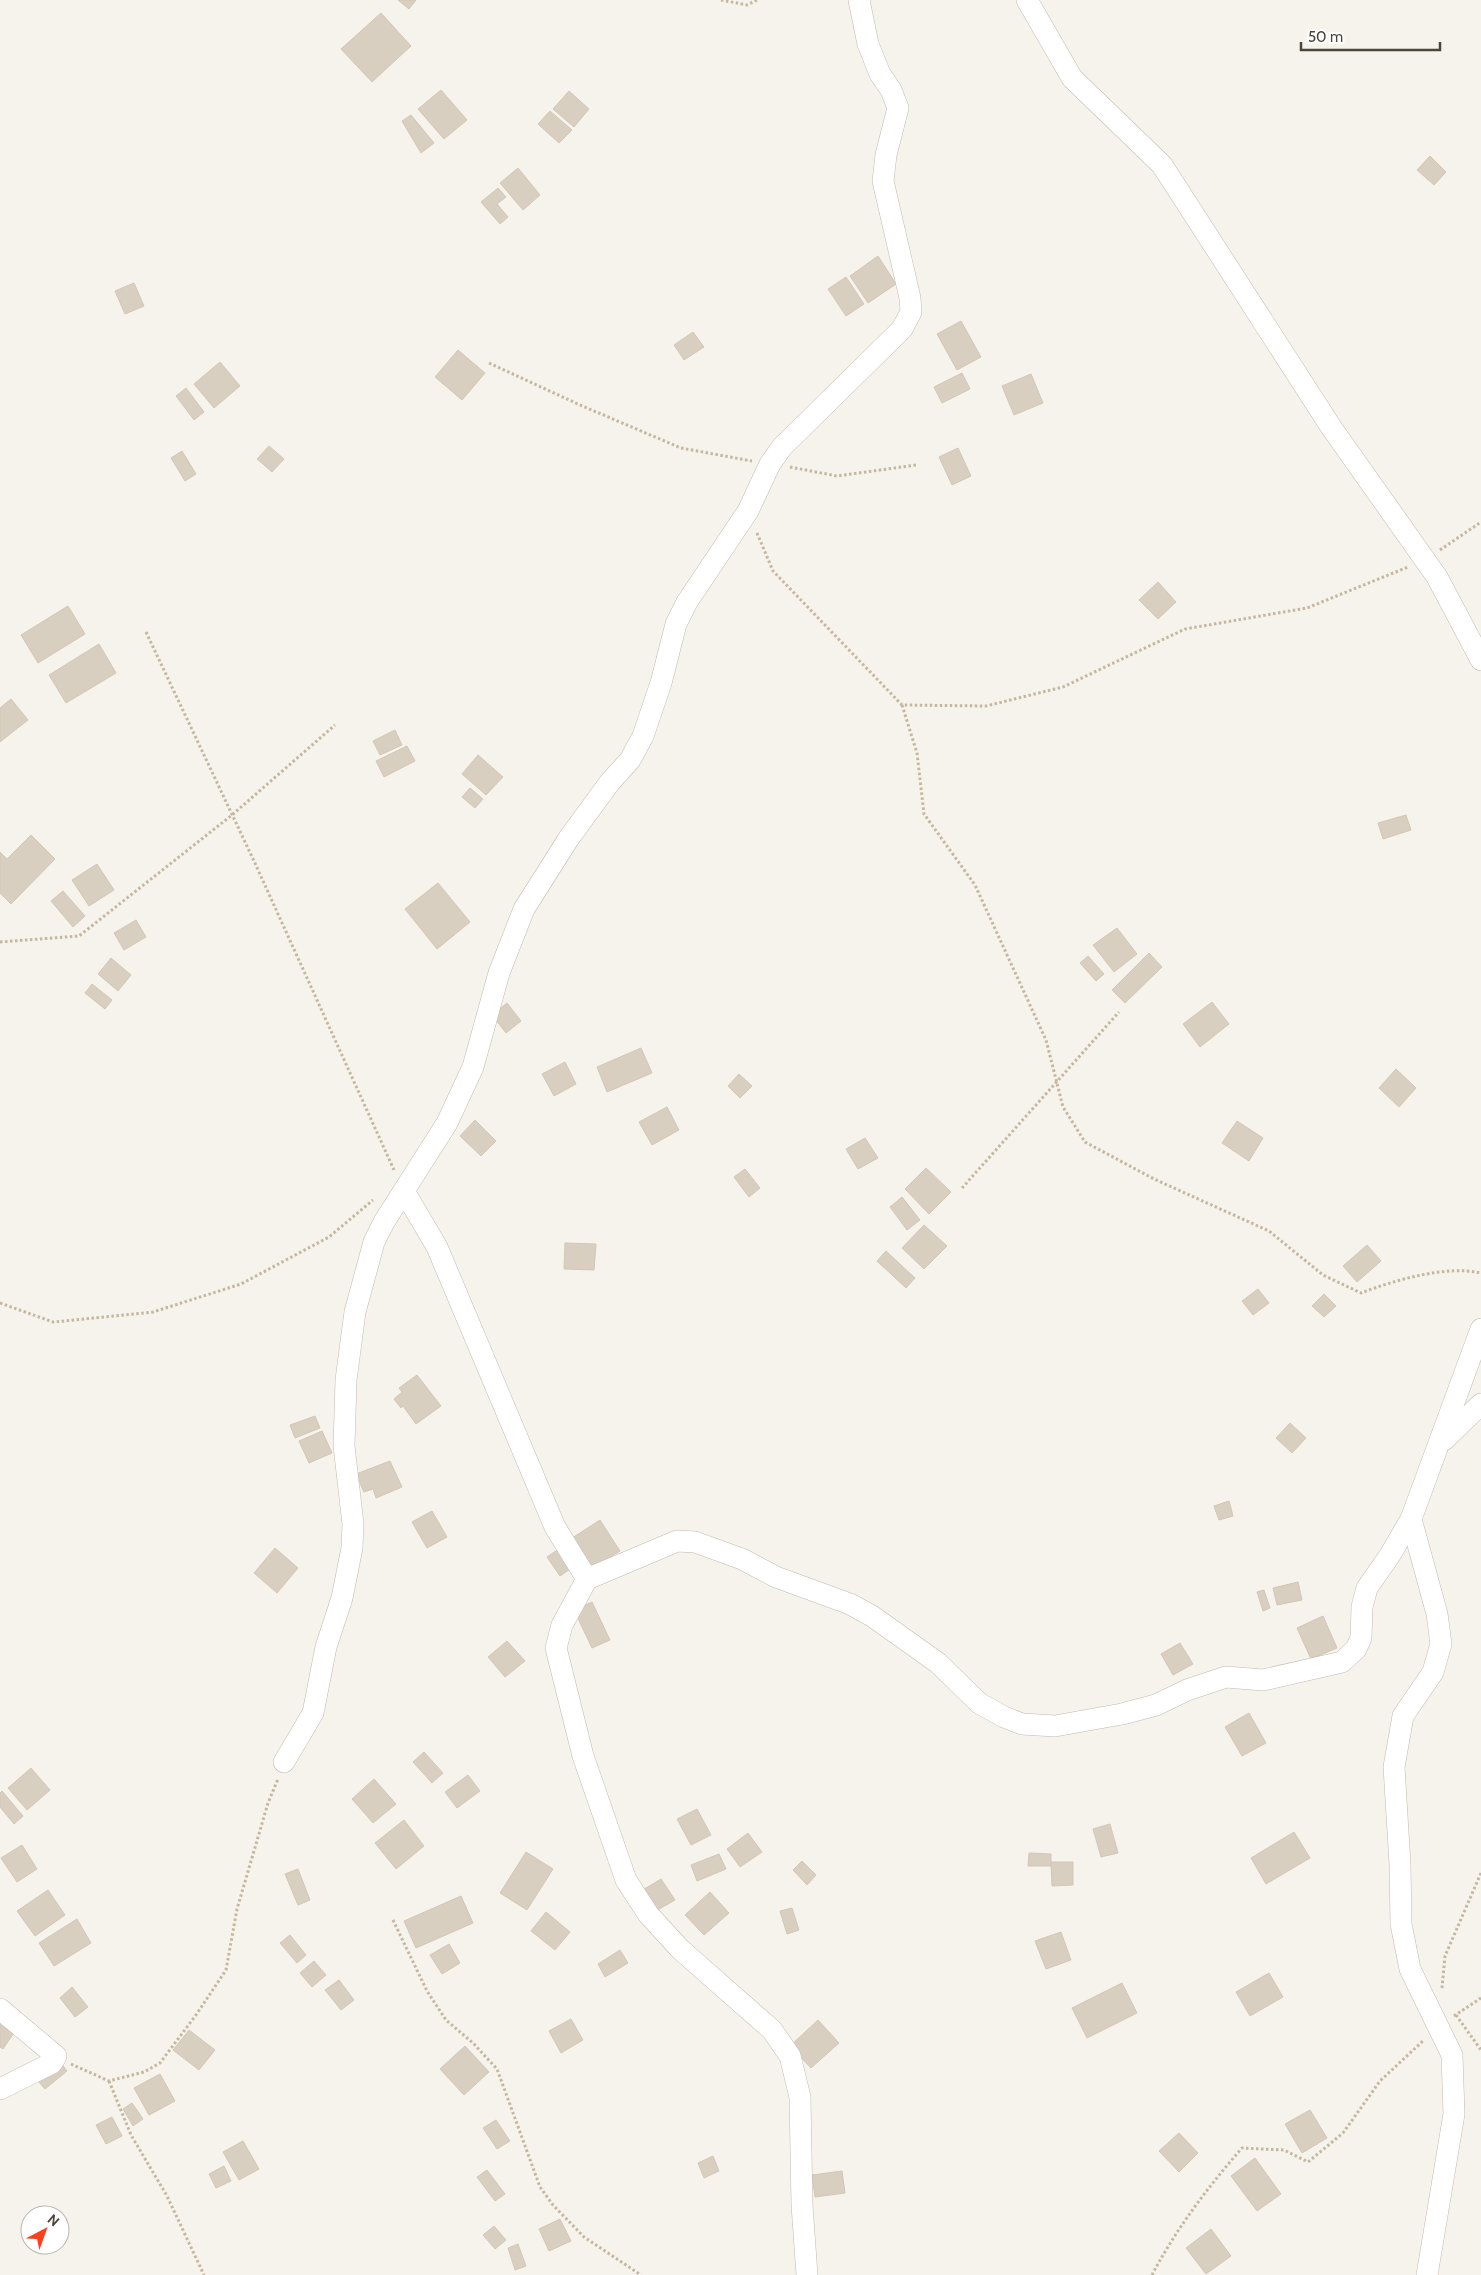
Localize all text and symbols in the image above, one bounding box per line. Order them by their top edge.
scale bar [1301,20,1440,52]
text: 50 m [1308,28,1343,46]
north arrow [20,2205,70,2255]
text: N [44,2210,63,2230]

